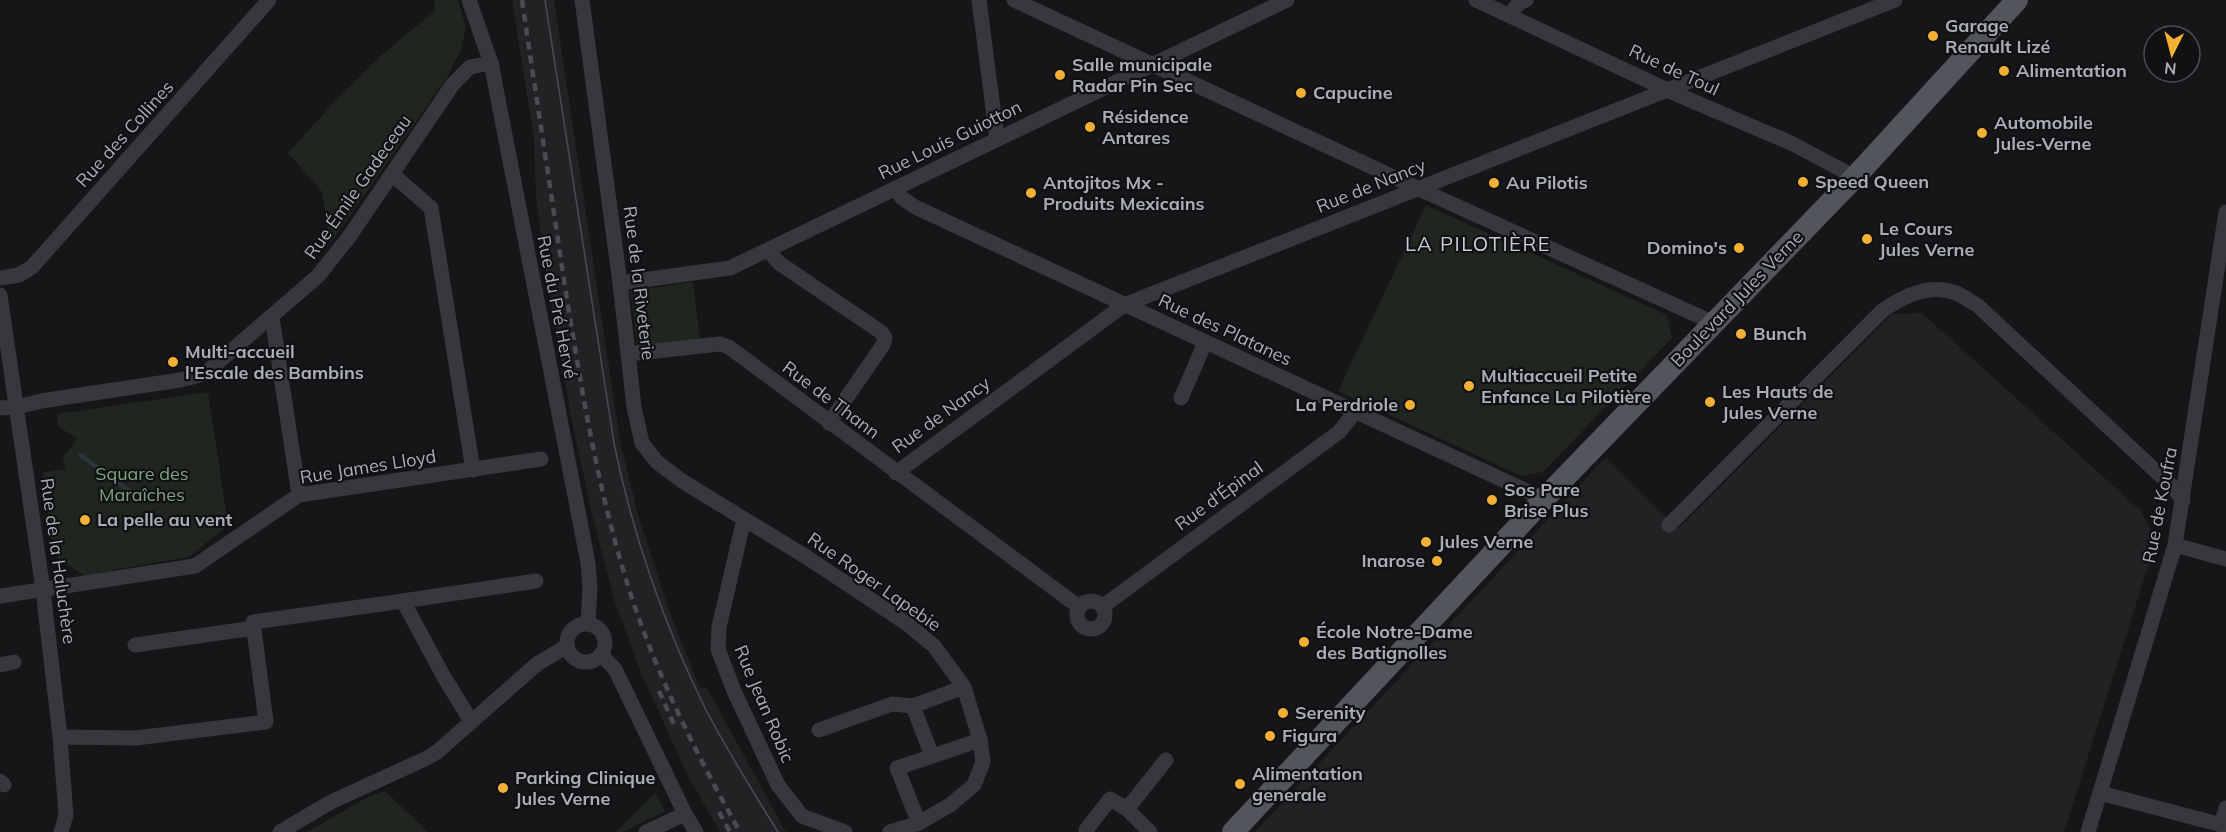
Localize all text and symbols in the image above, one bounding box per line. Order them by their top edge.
place label: Garage Renault Lizé [1945,14,2051,58]
north arrow [2142,24,2202,84]
marker: Garage Renault Lizé [1926,29,1940,43]
street label: Rue de Toul [1625,39,1723,100]
place label: Salle municipale Radar Pin Sec [1072,53,1212,97]
text: N [2163,58,2177,79]
place label: Alimentation [2016,59,2127,82]
marker: Alimentation [1997,64,2011,78]
marker: Salle municipale Radar Pin Sec [1053,68,1067,82]
street label: Rue des Collines [71,76,179,192]
place label: Capucine [1313,81,1393,104]
marker: Capucine [1294,86,1308,100]
street label: Rue Louis Guiotton [874,95,1025,184]
place label: Résidence Antares [1102,105,1189,149]
street label: Rue Émile Gadeceau [299,110,416,263]
place label: Automobile Jules-Verne [1994,111,2093,155]
marker: Résidence Antares [1083,120,1097,134]
marker: Automobile Jules-Verne [1975,126,1989,140]
street label: Rue de Nancy [1313,153,1429,218]
place label: Speed Queen [1815,170,1929,193]
place label: Antojitos Mx - Produits Mexicains [1043,171,1205,215]
place label: Au Pilotis [1506,171,1588,194]
marker: Speed Queen [1796,175,1810,189]
marker: Au Pilotis [1487,176,1501,190]
marker: Antojitos Mx - Produits Mexicains [1024,186,1038,200]
street label: Rue de la Riveterie [619,205,660,361]
place label: Le Cours Jules Verne [1879,217,1974,261]
street label: Boulevard Jules Verne [1665,226,1808,372]
district label: LA PILOTIÈRE [1405,231,1551,256]
marker: Le Cours Jules Verne [1860,232,1874,246]
street label: Rue du Pré Hervé [532,233,583,381]
place label: Domino's [1647,236,1727,259]
marker: Domino's [1732,241,1746,255]
street label: Rue des Platanes [1155,289,1296,371]
place label: Bunch [1753,322,1807,345]
marker: Bunch [1734,327,1748,341]
place label: Multi-accueil l'Escale des Bambins [185,340,364,384]
marker: Multi-accueil l'Escale des Bambins [166,355,180,369]
street label: Rue de Thann [778,356,885,444]
place label: Multiaccueil Petite Enfance La Pilotière [1481,364,1651,408]
street label: Rue de Nancy [887,371,995,458]
marker: Multiaccueil Petite Enfance La Pilotière [1462,379,1476,393]
place label: Les Hauts de Jules Verne [1722,380,1834,424]
place label: La Perdriole [1295,393,1398,416]
marker: Les Hauts de Jules Verne [1703,395,1717,409]
marker: La Perdriole [1403,398,1417,412]
street label: Rue James Lloyd [298,444,438,489]
street label: Rue de Koufra [2137,445,2182,565]
street label: Rue d'Épinal [1170,456,1267,535]
park label: Square des Maraîches [95,462,189,506]
street label: Rue de la Haluchère [35,477,82,645]
place label: Sos Pare Brise Plus [1504,478,1588,522]
marker: Sos Pare Brise Plus [1485,493,1499,507]
place label: La pelle au vent [97,508,233,531]
marker: La pelle au vent [78,513,92,527]
street label: Rue Roger Lapebie [803,527,946,636]
place label: Jules Verne [1438,530,1533,553]
marker: Jules Verne [1419,535,1433,549]
place label: Inarose [1361,549,1425,572]
marker: Inarose [1430,554,1444,568]
place label: École Notre-Dame des Batignolles [1316,620,1473,664]
marker: École Notre-Dame des Batignolles [1297,635,1311,649]
street label: Rue Jean Robic [729,641,800,766]
place label: Serenity [1295,701,1366,724]
marker: Serenity [1276,706,1290,720]
place label: Figura [1282,724,1337,747]
marker: Figura [1263,729,1277,743]
place label: Alimentation generale [1252,762,1363,806]
place label: Parking Clinique Jules Verne [515,766,656,810]
marker: Alimentation generale [1233,777,1247,791]
marker: Parking Clinique Jules Verne [496,781,510,795]

